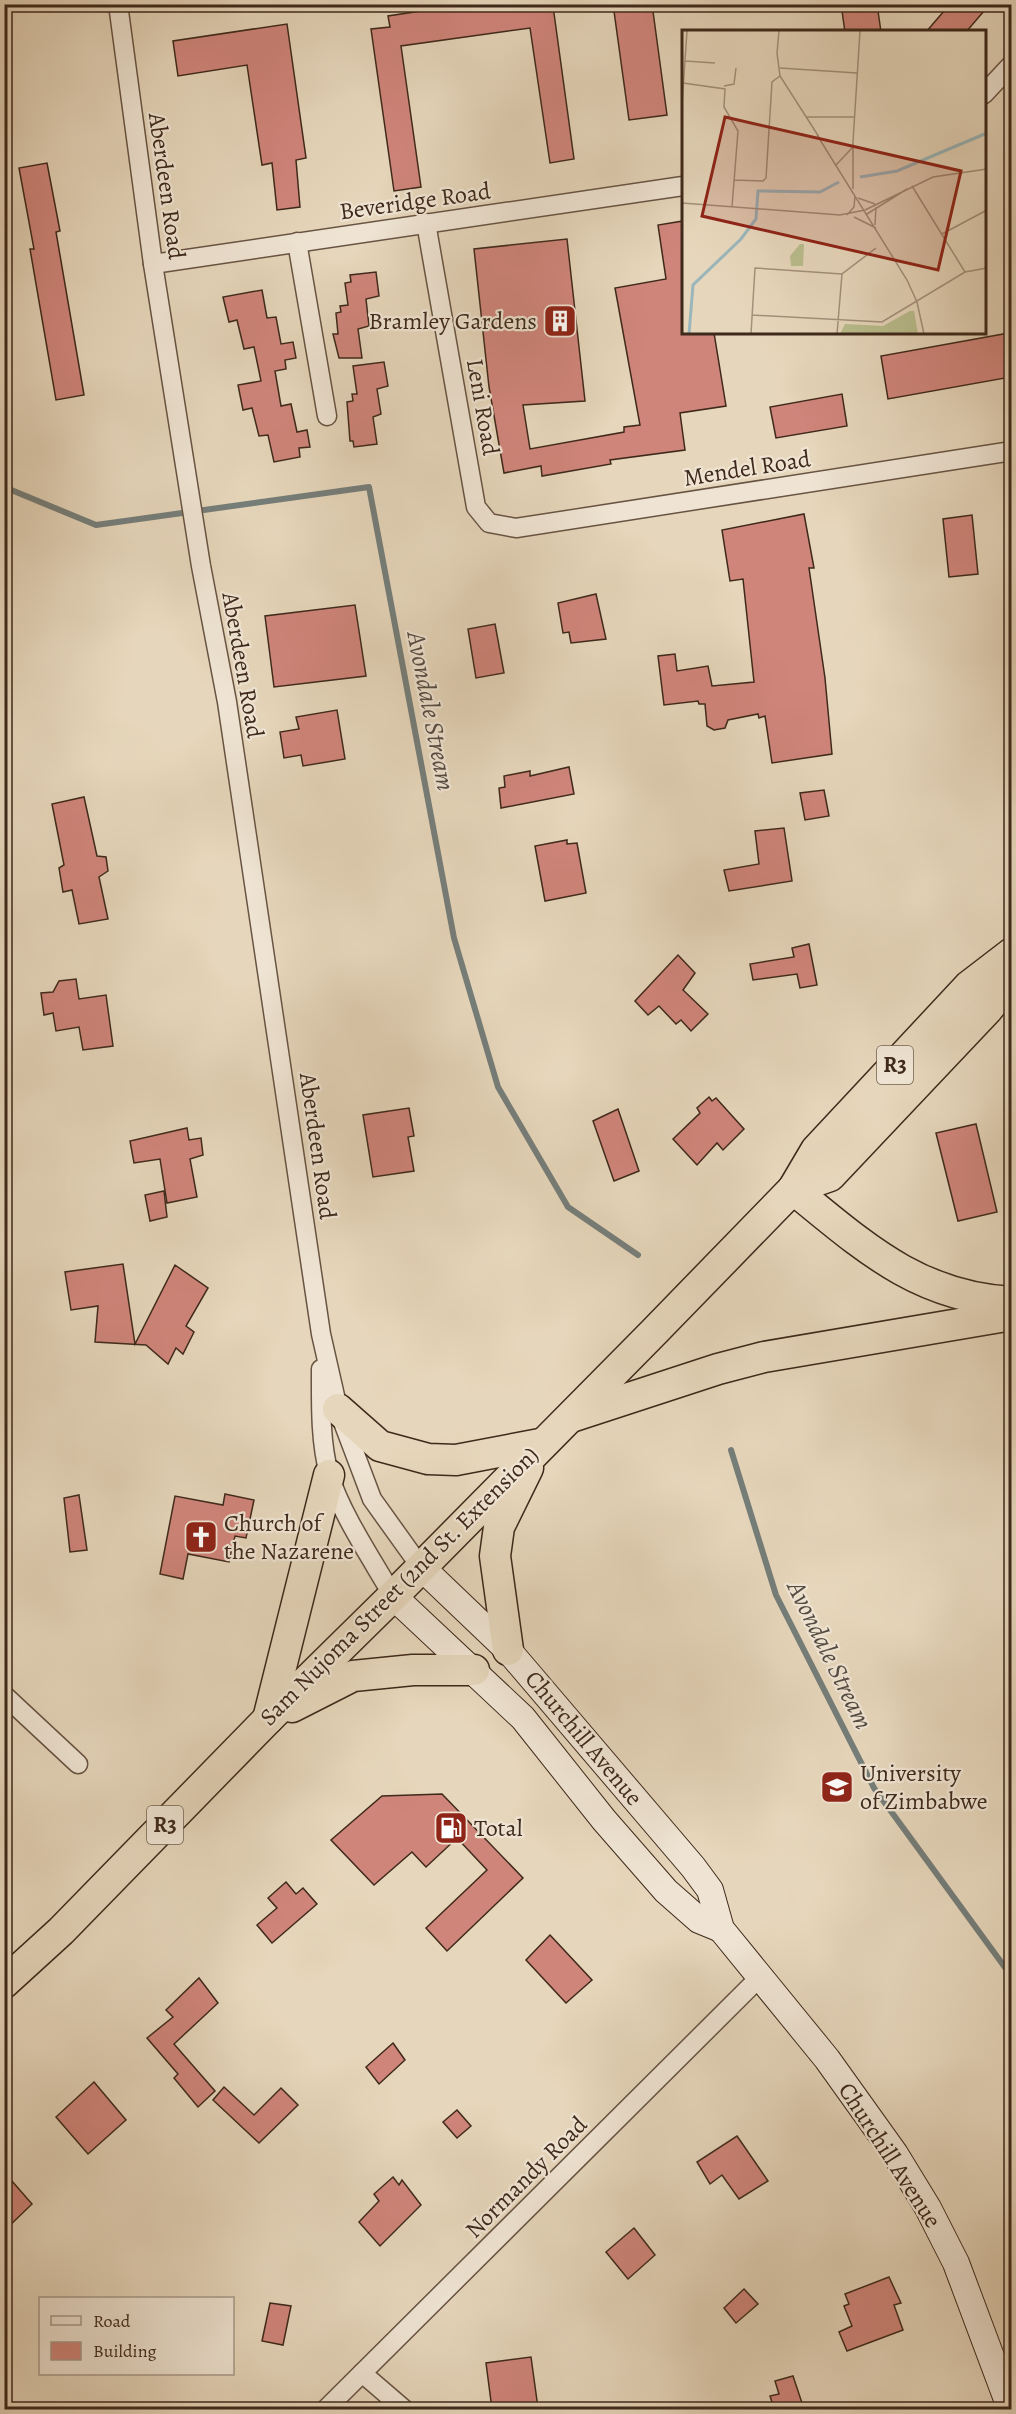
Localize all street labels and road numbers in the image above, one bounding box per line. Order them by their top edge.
street label: Aberdeen Road [141,110,193,261]
street label: Beveridge Road [337,175,493,227]
street label: Leni Road [459,356,507,458]
street label: Mendel Road [681,442,813,494]
street label: Aberdeen Road [214,589,272,741]
road number: R3 [877,1046,913,1084]
street label: Aberdeen Road [292,1070,344,1221]
street label: Sam Nujoma Street (2nd St. Extension) [252,1439,546,1733]
street label: Churchill Avenue [518,1664,650,1812]
road number: R3 [147,1806,183,1844]
street label: Churchill Avenue [831,2076,949,2234]
street label: Normandy Road [458,2109,594,2245]

